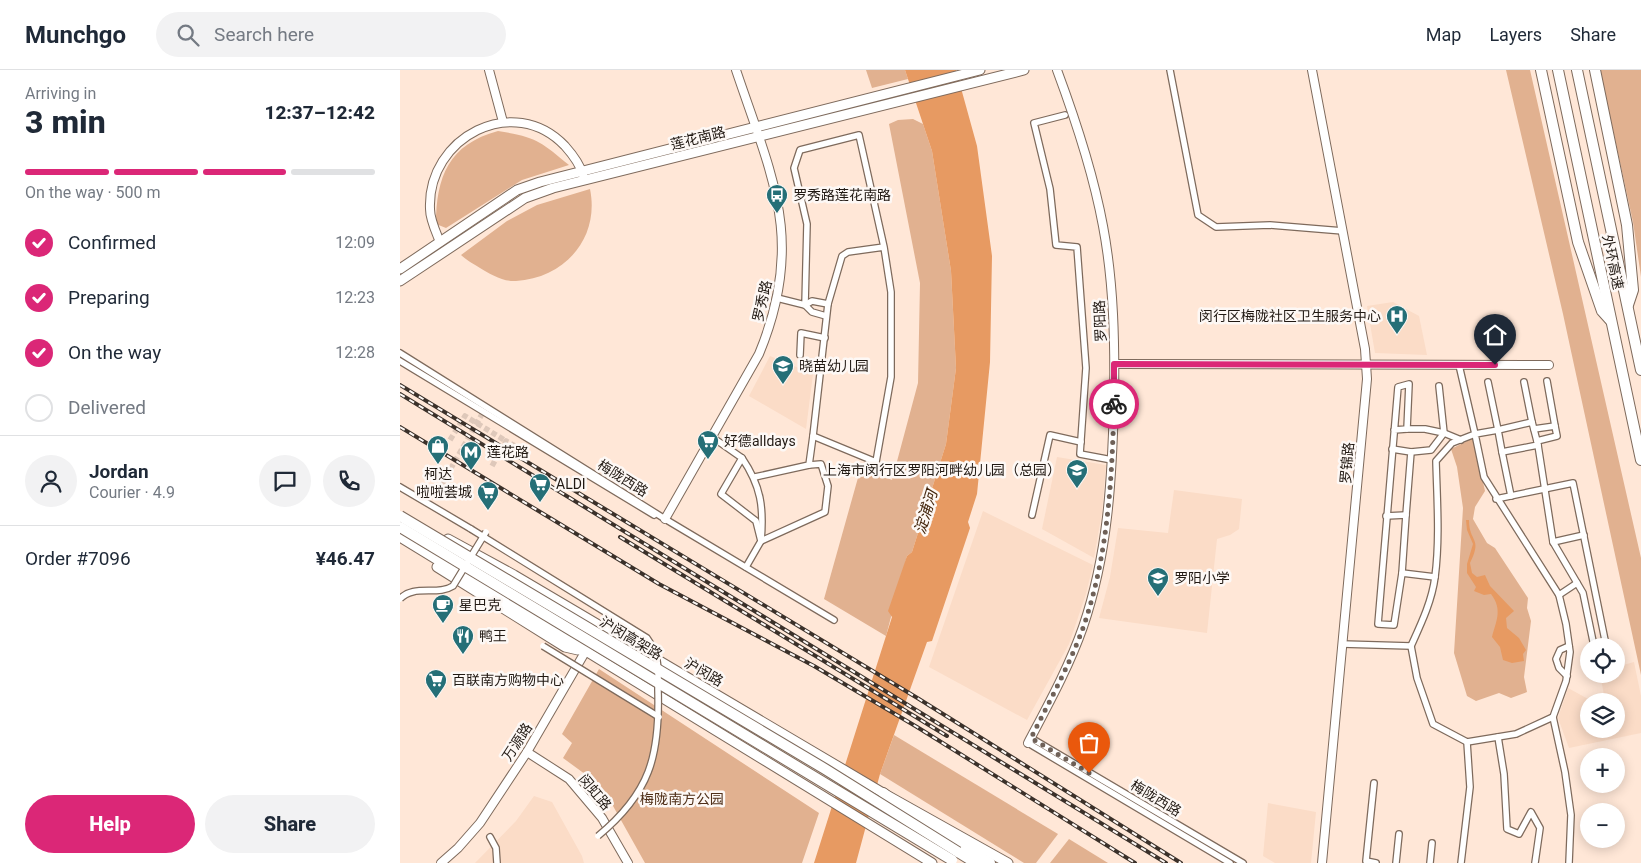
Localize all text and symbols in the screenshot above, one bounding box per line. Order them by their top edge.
search box [156,12,506,57]
text: Munchgo [25,21,126,49]
icon: search [174,21,202,49]
text: Search here [214,23,314,46]
text: Map [1426,24,1461,45]
text: Layers [1489,24,1542,45]
text: Share [1570,24,1616,45]
text: Arriving in [25,84,96,103]
text: 12:37–12:42 [264,101,375,124]
text: 3 min [25,103,106,141]
street label: 莲花南路 [669,123,727,153]
text: On the way · 500 m [25,183,161,202]
bus stop icon: 罗秀路莲花南路 [765,183,789,214]
place label: 罗秀路莲花南路 [793,187,891,203]
icon: check [25,229,53,257]
text: Confirmed [68,231,156,254]
text: 12:09 [335,233,375,252]
street label: 外环高速 [1599,233,1627,291]
street label: 罗秀路 [749,279,775,323]
icon: check [25,284,53,312]
text: Preparing [68,286,150,309]
text: 12:23 [335,288,375,307]
street label: 罗阳路 [1091,300,1109,342]
hospital icon: 闵行区梅陇社区卫生服务中心 [1385,304,1409,335]
place label: 闵行区梅陇社区卫生服务中心 [1199,308,1381,324]
pin [1474,314,1516,365]
icon: home [1481,321,1509,349]
icon: check [25,339,53,367]
text: On the way [68,341,161,364]
text: 12:28 [335,343,375,362]
school or university icon: 晓苗幼儿园 [771,354,795,385]
place label: 晓苗幼儿园 [799,358,869,374]
courier [1089,379,1139,429]
icon: bike [1100,390,1128,418]
text: Delivered [68,396,146,419]
supermarket icon: 好德alldays [696,429,720,460]
place label: 好德alldays [724,433,796,449]
shop icon: 柯达 [426,434,450,465]
metro station icon: 莲花路 [459,440,483,471]
street label: 罗锦路 [1337,441,1357,485]
place label: 莲花路 [487,444,529,460]
button: person [25,455,77,507]
button: chat [259,455,311,507]
button: phone [323,455,375,507]
street label: 梅陇西路 [595,456,651,500]
school or university icon: 上海市闵行区罗阳河畔幼儿园（总园） [1065,458,1089,489]
text: Jordan [89,460,149,483]
place label: 上海市闵行区罗阳河畔幼儿园（总园） [823,462,1061,478]
place label: 柯达 [424,466,452,482]
supermarket icon: ALDI [528,472,552,503]
place label: ALDI [556,476,586,492]
supermarket icon: 啦啦荟城 [476,480,500,511]
text: Courier · 4.9 [89,483,175,502]
place label: 啦啦荟城 [416,484,472,500]
water label: 淀浦河 [911,485,942,536]
text: Order #7096 [25,547,131,570]
text: ¥46.47 [316,547,375,570]
school or university icon: 罗阳小学 [1146,566,1170,597]
place label: 罗阳小学 [1174,570,1230,586]
cafe icon: 星巴克 [431,593,455,624]
place label: 星巴克 [459,597,501,613]
street label: 沪闵高架路 [597,613,665,663]
restaurant icon: 鸭王 [451,624,475,655]
place label: 鸭王 [479,628,507,644]
map controls [1580,638,1625,848]
button: locate [1580,638,1625,683]
street label: 沪闵路 [682,655,726,689]
supermarket icon: 百联南方购物中心 [424,668,448,699]
place label: 百联南方购物中心 [452,672,564,688]
button: layers [1580,693,1625,738]
street label: 万源路 [499,720,535,764]
pin [1068,722,1110,773]
icon: bag [1075,729,1103,757]
button: + [1580,748,1625,793]
street label: 闵虹路 [575,771,615,813]
street label: 梅陇西路 [1128,777,1184,819]
park label: 梅陇南方公园 [640,791,724,807]
button: Help [25,795,195,853]
button: Share [205,795,375,853]
button: − [1580,803,1625,848]

